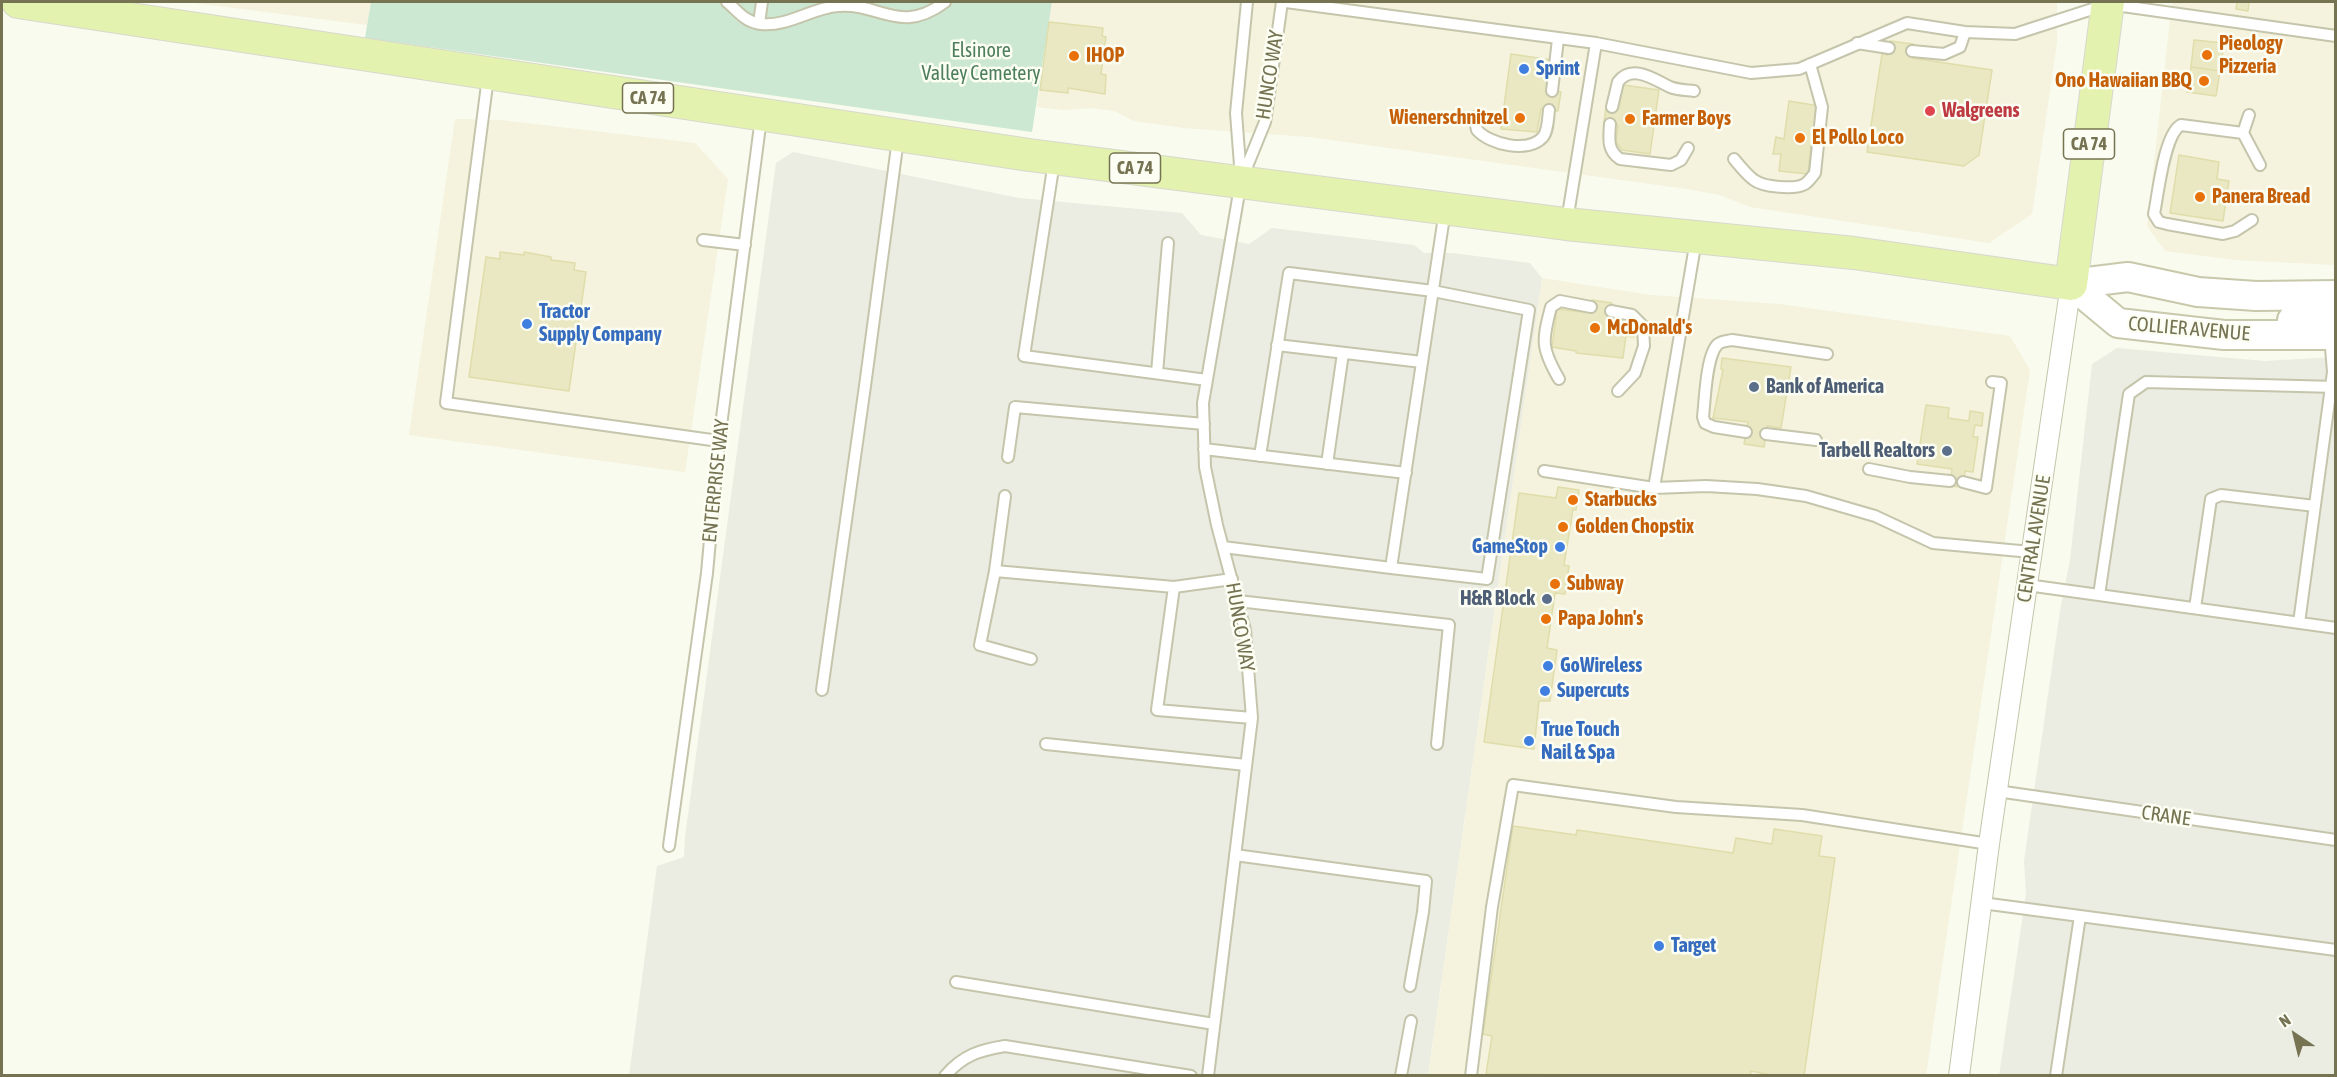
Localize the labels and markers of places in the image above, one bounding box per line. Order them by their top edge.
place label: Pieology Pizzeria [2219,32,2283,79]
place label: IHOP [1086,44,1124,68]
marker: Pieology Pizzeria [2200,48,2214,62]
marker: IHOP [1067,49,1081,63]
place label: Sprint [1536,57,1580,81]
marker: Sprint [1517,62,1531,76]
place label: Ono Hawaiian BBQ [2055,69,2192,93]
marker: Ono Hawaiian BBQ [2197,74,2211,88]
place label: Walgreens [1942,99,2020,123]
marker: Walgreens [1923,104,1937,118]
place label: Wienerschnitzel [1390,106,1508,130]
place label: Farmer Boys [1642,107,1731,131]
marker: Wienerschnitzel [1513,111,1527,125]
marker: Farmer Boys [1623,112,1637,126]
place label: El Pollo Loco [1812,126,1904,150]
marker: El Pollo Loco [1793,131,1807,145]
place label: Panera Bread [2212,185,2310,209]
marker: Panera Bread [2193,190,2207,204]
place label: Tractor Supply Company [539,300,662,347]
place label: McDonald's [1607,316,1692,340]
marker: Tractor Supply Company [520,317,534,331]
marker: McDonald's [1588,321,1602,335]
place label: Bank of America [1766,375,1884,399]
marker: Bank of America [1747,380,1761,394]
place label: Tarbell Realtors [1819,439,1935,463]
marker: Tarbell Realtors [1940,444,1954,458]
place label: Starbucks [1585,488,1657,512]
marker: Starbucks [1566,493,1580,507]
place label: Golden Chopstix [1575,515,1694,539]
marker: Golden Chopstix [1556,520,1570,534]
place label: GameStop [1472,535,1548,559]
marker: GameStop [1553,540,1567,554]
place label: Subway [1567,572,1624,596]
marker: Subway [1548,577,1562,591]
place label: H&R Block [1460,587,1535,611]
marker: H&R Block [1540,592,1554,606]
place label: Papa John's [1558,607,1643,631]
marker: Papa John's [1539,612,1553,626]
place label: GoWireless [1560,654,1642,678]
marker: GoWireless [1541,659,1555,673]
place label: Supercuts [1557,679,1629,703]
marker: Supercuts [1538,684,1552,698]
place label: True Touch Nail & Spa [1541,718,1620,765]
marker: True Touch Nail & Spa [1522,734,1536,748]
place label: Target [1671,934,1716,958]
marker: Target [1652,939,1666,953]

